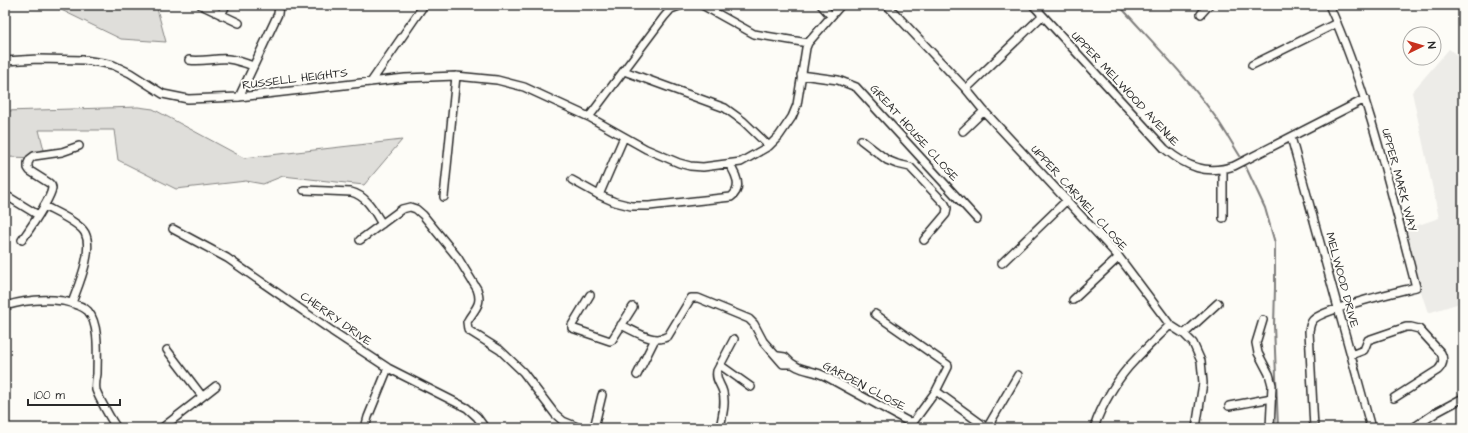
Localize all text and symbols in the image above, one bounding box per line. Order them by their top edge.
north arrow [1402,26,1442,66]
street label: UPPER MELWOOD AVENUE [1067,28,1183,150]
text: N [1424,41,1439,49]
street label: RUSSELL HEIGHTS [241,64,349,94]
street label: GREAT HOUSE CLOSE [866,81,962,185]
street label: UPPER MARK WAY [1377,127,1421,234]
street label: UPPER CARMEL CLOSE [1027,141,1131,255]
street label: MELWOOD DRIVE [1321,230,1363,330]
street label: CHERRY DRIVE [297,288,375,350]
street label: GARDEN CLOSE [820,357,908,415]
scale bar [28,381,120,407]
text: 100 m [34,387,65,404]

